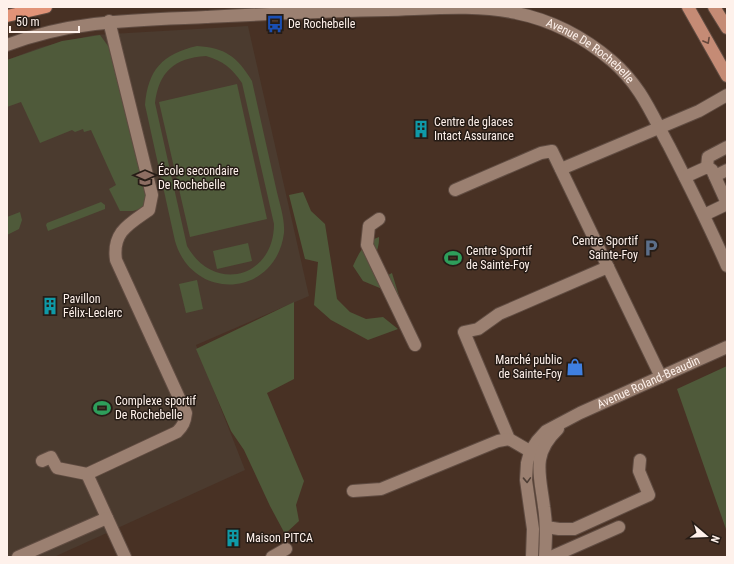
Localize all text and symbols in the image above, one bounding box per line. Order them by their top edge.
scale bar [10,8,79,34]
bus stop icon: De Rochebelle [265,14,285,34]
text: 50 m [16,15,40,29]
street label: Avenue De Rochebelle [544,16,637,86]
place label: De Rochebelle [288,17,356,31]
one-way arrow [702,37,710,44]
place label: Centre de glaces Intact Assurance [434,115,514,143]
building icon: Centre de glaces Intact Assurance [411,119,431,139]
place label: École secondaire De Rochebelle [158,163,239,192]
school or university icon: École secondaire De Rochebelle [135,168,155,188]
place label: Centre Sportif Sainte-Foy [572,234,638,262]
parking icon: Centre Sportif Sainte-Foy [641,238,661,258]
place label: Centre Sportif de Sainte-Foy [466,244,532,272]
sports icon: Centre Sportif de Sainte-Foy [443,248,463,268]
place label: Pavillon Félix-Leclerc [63,292,123,320]
building icon: Pavillon Félix-Leclerc [40,296,60,316]
place label: Marché public de Sainte-Foy [495,353,562,381]
street label: Avenue Roland-Beaudin [595,353,702,411]
shop icon: Marché public de Sainte-Foy [565,357,585,377]
place label: Complexe sportif De Rochebelle [115,394,196,422]
sports icon: Complexe sportif De Rochebelle [92,398,112,418]
one-way arrow [523,477,531,483]
north arrow [686,516,726,556]
building icon: Maison PITCA [223,528,243,548]
place label: Maison PITCA [246,531,313,545]
text: N [708,534,722,545]

